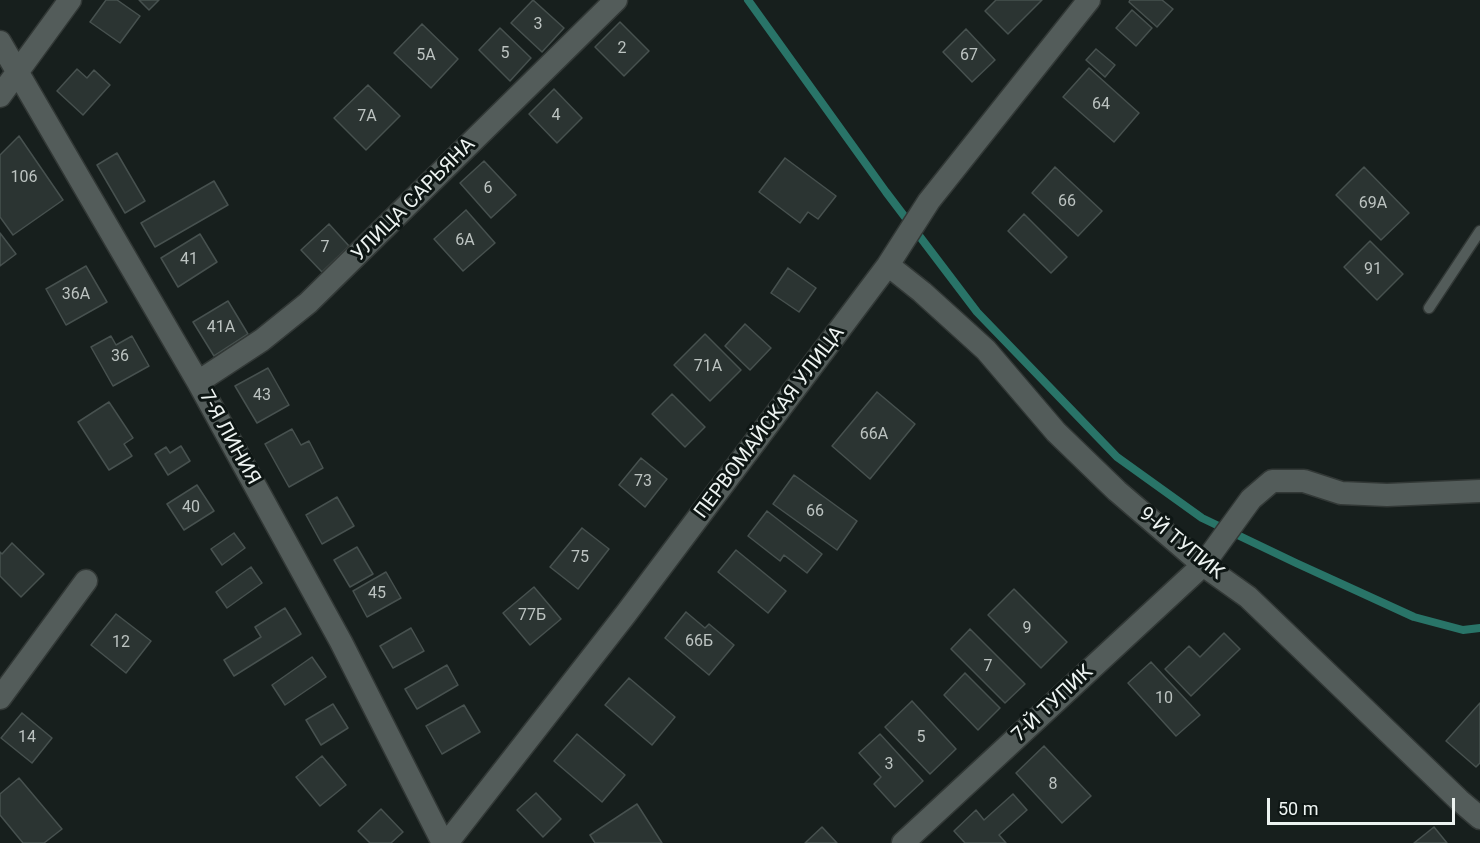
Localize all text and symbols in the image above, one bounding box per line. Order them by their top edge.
house number: 3 [534,15,542,35]
house number: 2 [618,39,626,59]
house number: 5 [501,44,509,64]
house number: 5А [416,46,436,66]
house number: 67 [960,46,978,66]
house number: 64 [1092,95,1110,115]
house number: 4 [552,106,560,126]
house number: 7А [357,107,377,127]
street label: УЛИЦА САРЬЯНА [347,133,481,267]
house number: 106 [11,168,37,188]
house number: 6 [484,179,492,199]
house number: 66 [1058,192,1076,212]
house number: 69А [1359,194,1387,214]
house number: 6А [455,231,475,251]
house number: 7 [321,238,329,258]
house number: 41 [180,250,198,270]
house number: 91 [1364,260,1382,280]
house number: 36А [62,285,90,305]
house number: 41А [207,318,235,338]
street label: ПЕРВОМАЙСКАЯ УЛИЦА [690,322,850,524]
house number: 36 [111,347,129,367]
house number: 71А [694,357,722,377]
house number: 43 [253,386,271,406]
street label: 7-Я ЛИНИЯ [193,387,265,489]
house number: 66А [860,425,888,445]
house number: 73 [634,472,652,492]
house number: 40 [182,498,200,518]
house number: 66 [806,502,824,522]
street label: 9-Й ТУПИК [1134,503,1228,585]
house number: 75 [571,548,589,568]
house number: 45 [368,584,386,604]
house number: 77Б [518,606,546,626]
house number: 9 [1023,619,1031,639]
house number: 66Б [685,632,713,652]
house number: 12 [112,633,130,653]
house number: 7 [984,657,992,677]
street label: 7-Й ТУПИК [1008,660,1098,748]
house number: 10 [1155,689,1173,709]
house number: 14 [18,728,36,748]
house number: 5 [917,728,925,748]
house number: 3 [885,755,893,775]
house number: 8 [1049,775,1057,795]
scale bar [1270,786,1458,824]
text: 50 m [1278,798,1318,819]

